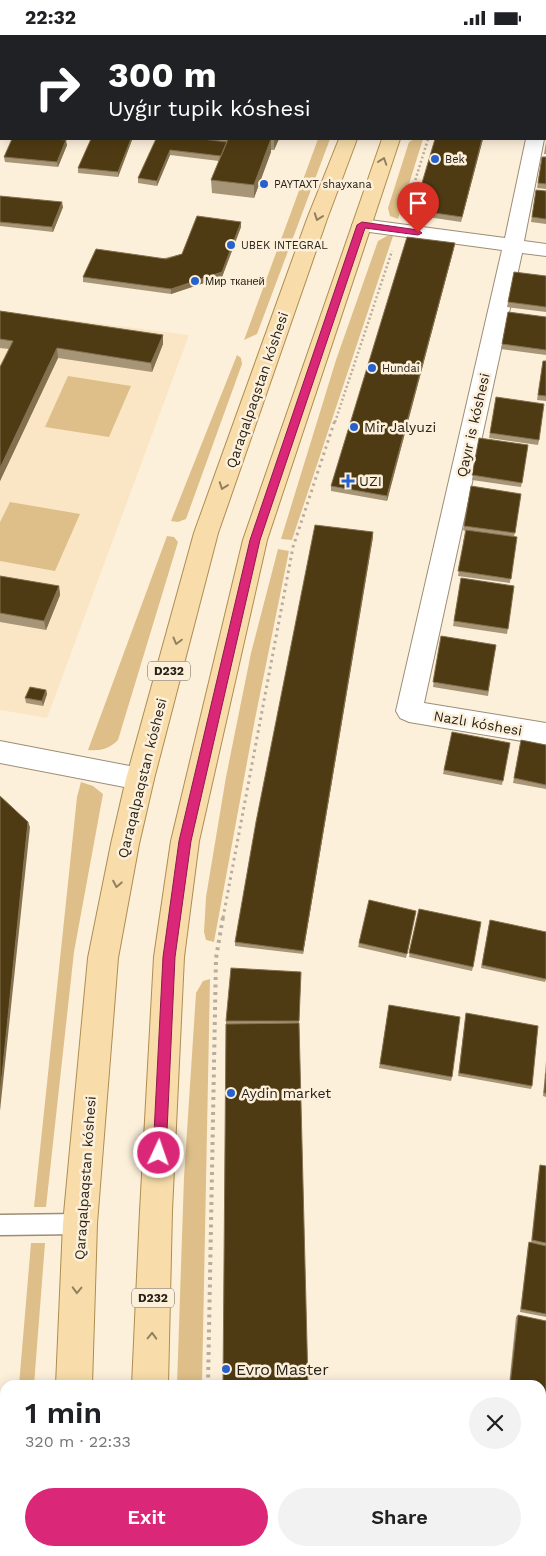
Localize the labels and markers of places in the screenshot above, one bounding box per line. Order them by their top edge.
marker: Bek [429,153,441,165]
place label: Bek [445,153,465,166]
marker: PAYTAXT shayxana [258,178,270,190]
place label: PAYTAXT shayxana [274,178,372,191]
pin [397,182,439,233]
marker: UBEK INTEGRAL [225,239,237,251]
place label: UBEK INTEGRAL [241,239,328,252]
marker: Мир тканей [189,275,201,287]
place label: Мир тканей [205,275,265,288]
marker: Hundai [366,362,378,374]
place label: Hundai [382,362,420,375]
place label: Mir Jalyuzi [364,419,436,435]
marker: Mir Jalyuzi [348,421,360,433]
place label: UZI [359,473,382,489]
marker: UZI [341,474,355,488]
place label: Aydin market [241,1085,331,1101]
marker: Aydin market [225,1087,237,1099]
place label: Evro Master [236,1360,329,1379]
marker: Evro Master [220,1363,232,1375]

